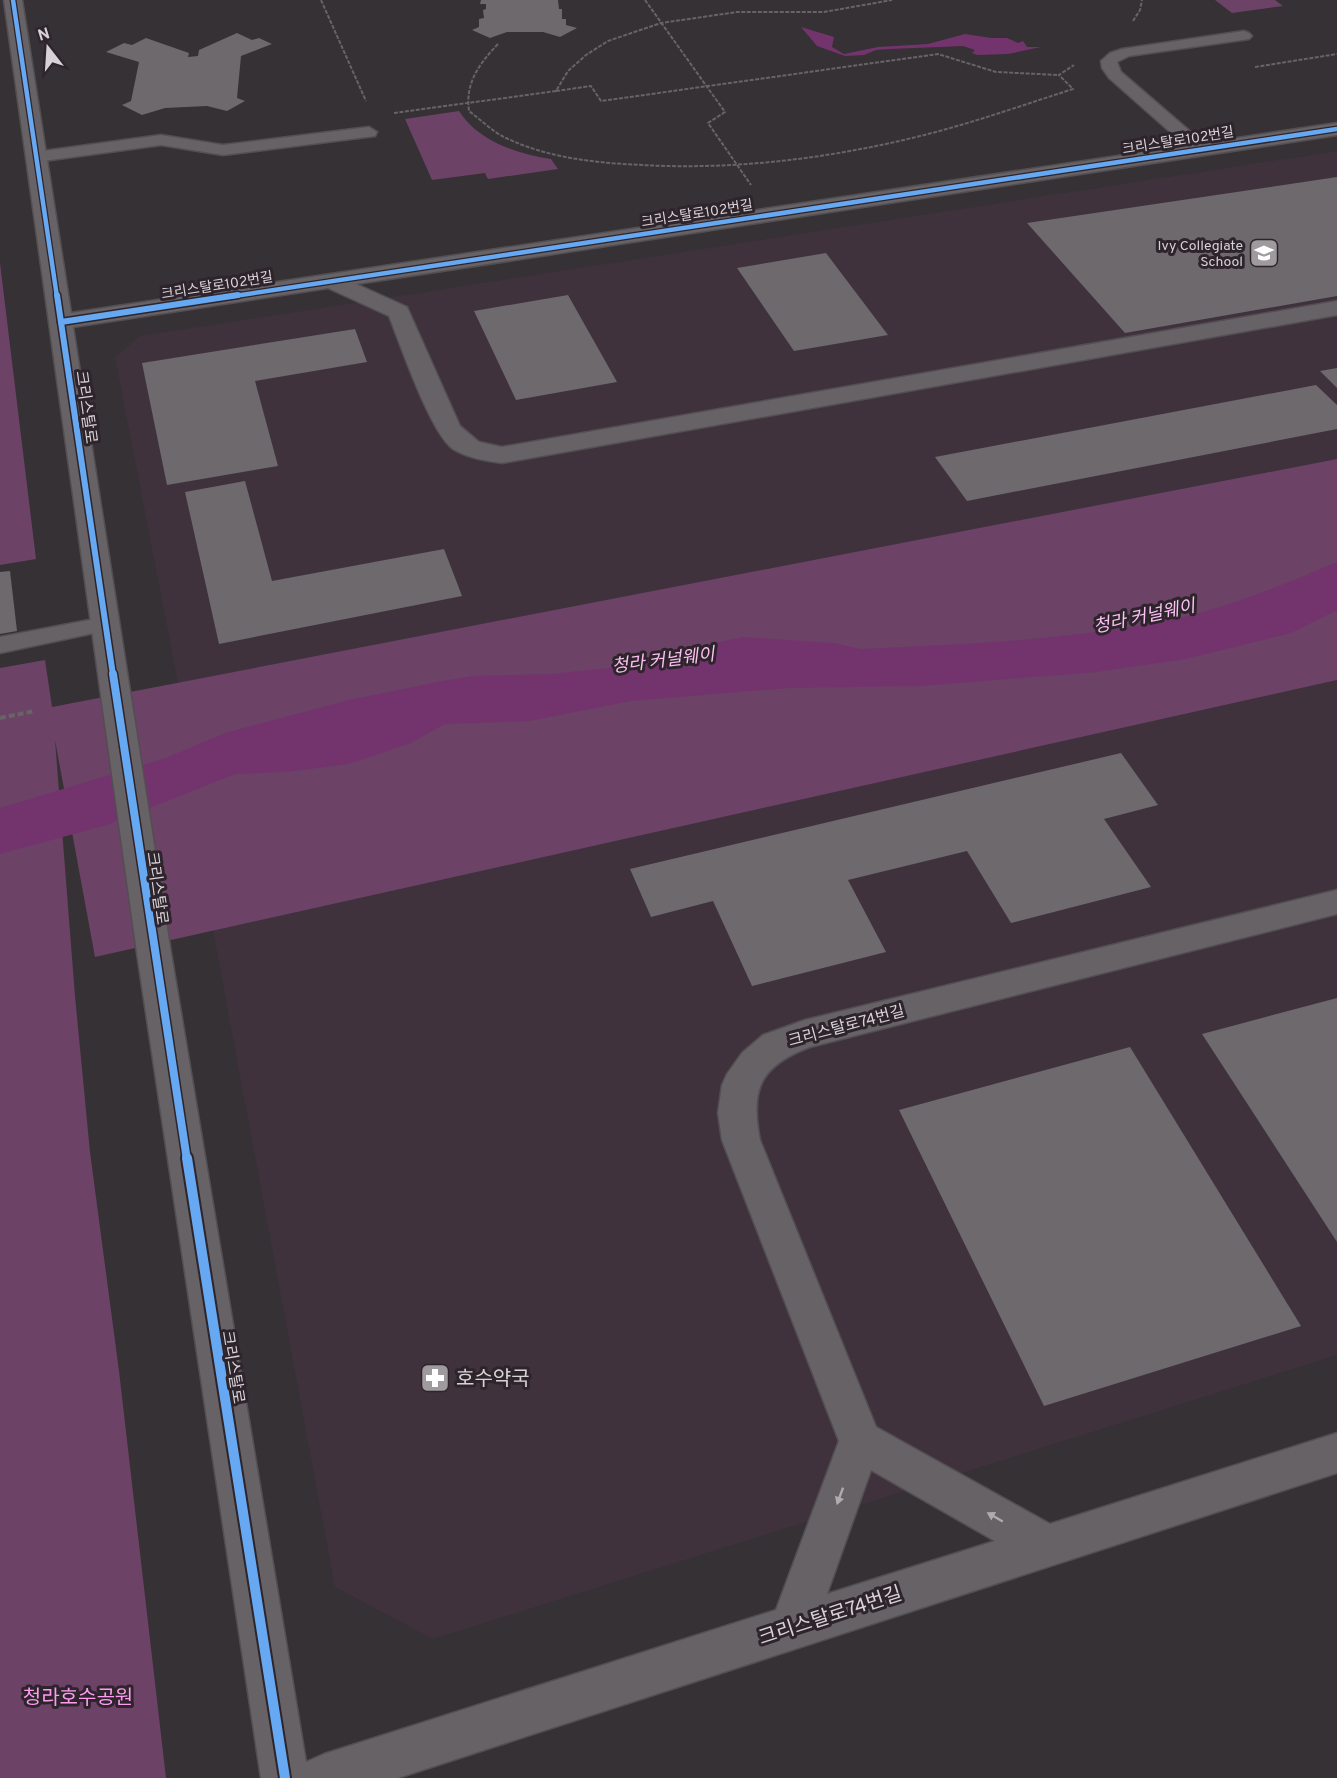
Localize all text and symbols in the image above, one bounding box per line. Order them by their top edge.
north arrow [18,18,78,78]
text: N [36,24,53,47]
street label: 크리스탈로102번길 [1121,124,1235,159]
street label: 크리스탈로102번길 [640,197,754,232]
school or university icon: Ivy Collegiate School [1248,237,1280,269]
place label: Ivy Collegiate School [1157,238,1243,271]
street label: 크리스탈로102번길 [160,269,274,304]
street label: 크리스탈로 [70,369,100,445]
water label: 청라 커널웨이 [1091,595,1199,639]
water label: 청라 커널웨이 [610,644,717,679]
street label: 크리스탈로 [141,850,171,926]
street label: 크리스탈로74번길 [786,1002,907,1052]
street label: 크리스탈로 [216,1329,248,1405]
pharmacy icon: 호수약국 [419,1362,451,1394]
place label: 호수약국 [456,1367,530,1393]
one-way arrow [835,1487,844,1505]
one-way arrow [987,1512,1003,1523]
street label: 크리스탈로74번길 [755,1581,906,1652]
park label: 청라호수공원 [23,1686,133,1712]

